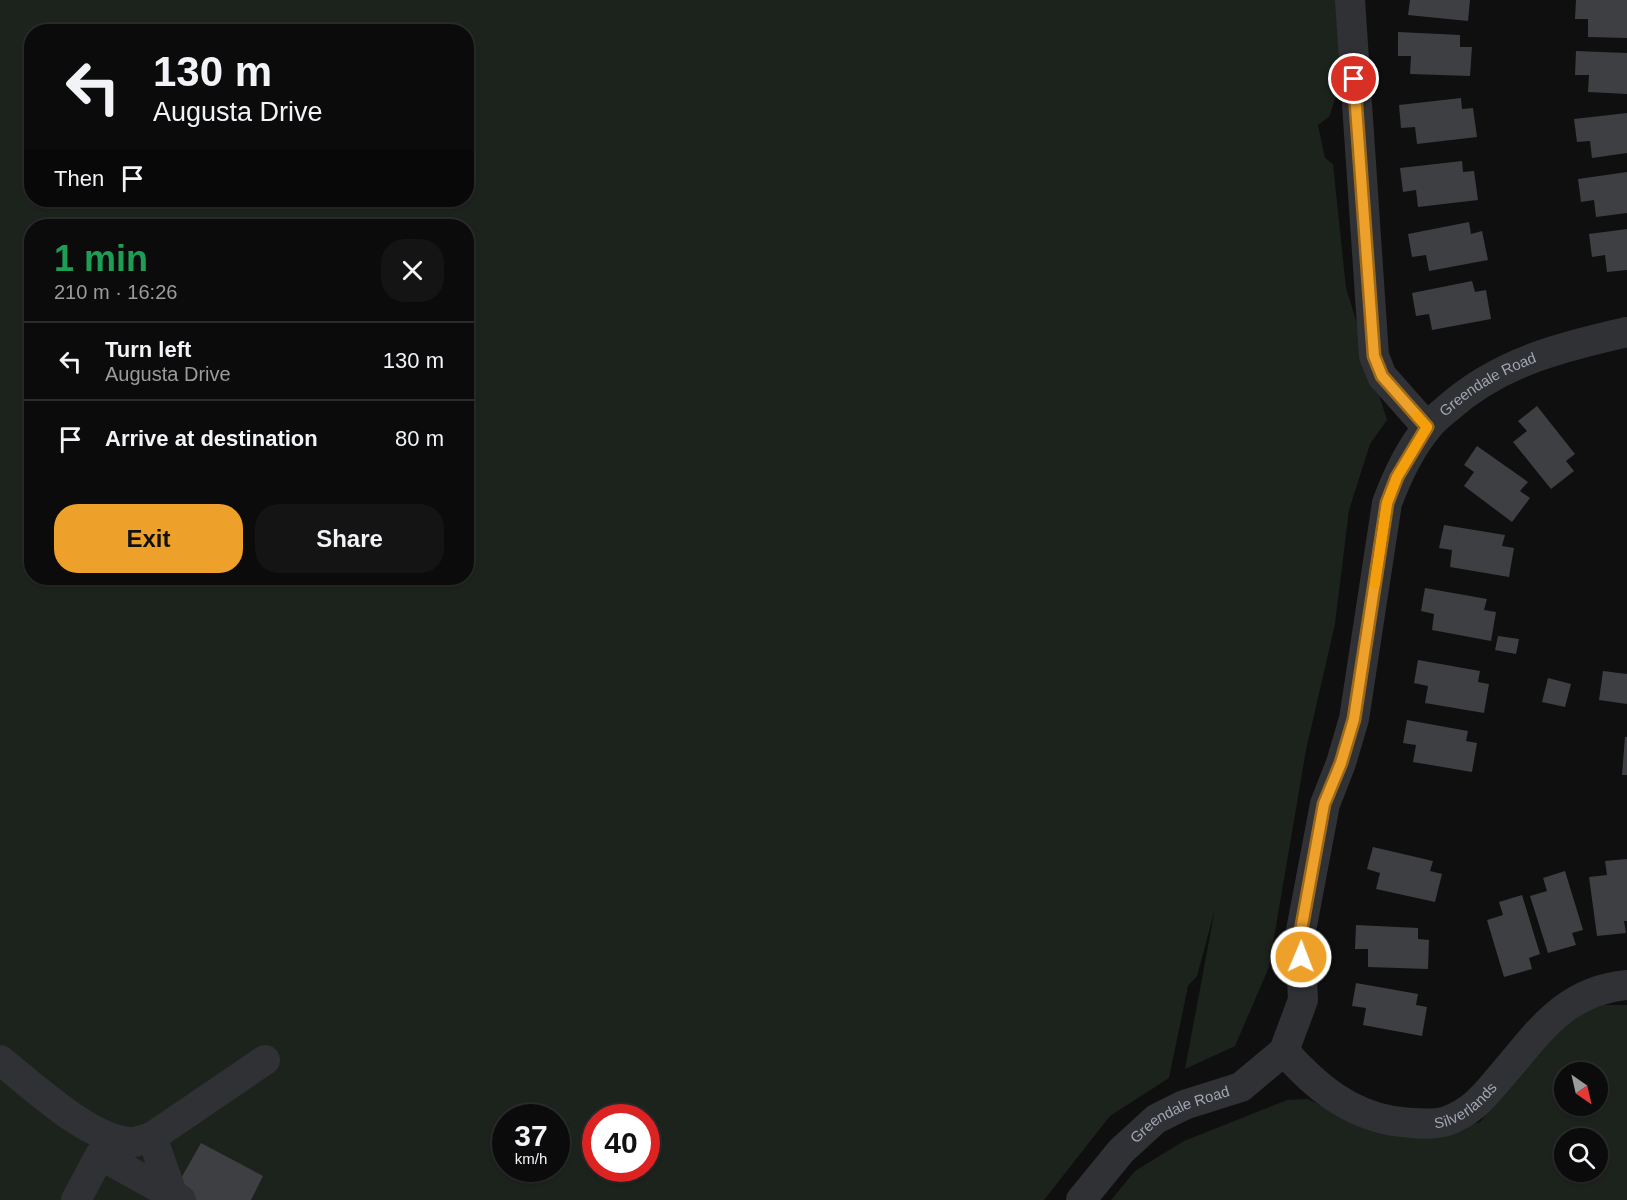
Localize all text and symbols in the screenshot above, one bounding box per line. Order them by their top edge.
icon: left [54,48,132,126]
text: 130 m [153,48,272,95]
pin [1328,53,1379,104]
icon: arrive [1337,62,1370,95]
text: Augusta Drive [153,97,323,127]
icon: arrive [116,162,149,195]
text: Then [54,166,104,191]
text: 1 min [54,238,148,279]
button: close [381,239,444,302]
text: 210 m · 16:26 [54,281,177,303]
text: Turn left [105,337,191,362]
icon: left [54,345,87,378]
text: 130 m [383,348,444,373]
street label: Greendale Road [1436,349,1538,420]
text: Augusta Drive [105,363,231,385]
icon: arrive [54,423,87,456]
text: Arrive at destination [105,426,318,451]
text: 80 m [395,426,444,451]
button: Exit [54,504,243,573]
button: Share [255,504,444,573]
position arrow [1269,925,1333,989]
north arrow [1554,1062,1608,1116]
map controls [1554,1062,1608,1182]
street label: Silverlands [1433,1079,1500,1131]
street label: Greendale Road [1127,1082,1231,1146]
speed limit sign: 40 [582,1104,660,1182]
text: 37 [514,1119,548,1152]
button: search [1554,1128,1608,1182]
text: km/h [515,1150,547,1167]

